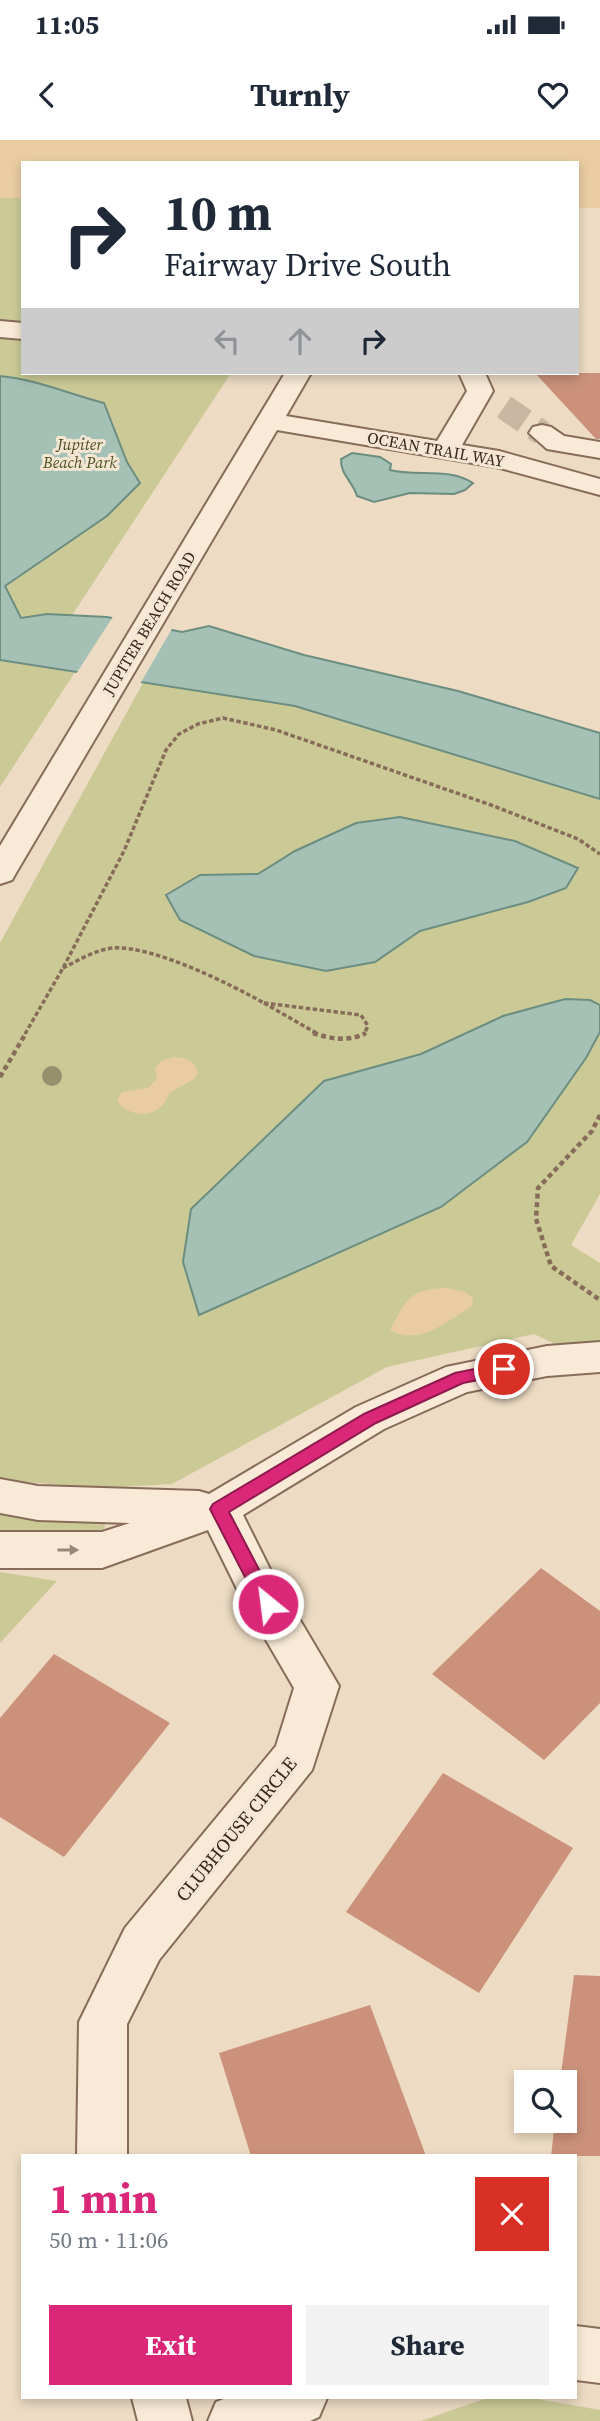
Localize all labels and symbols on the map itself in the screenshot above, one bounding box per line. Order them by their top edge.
street label: OCEAN TRAIL WAY [366,426,506,472]
park label: Jupiter Beach Park [42,433,117,473]
street label: JUPITER BEACH ROAD [97,547,201,700]
pin [474,1339,534,1399]
one-way arrow [57,1544,79,1556]
position arrow [231,1567,305,1641]
street label: CLUBHOUSE CIRCLE [170,1751,302,1907]

